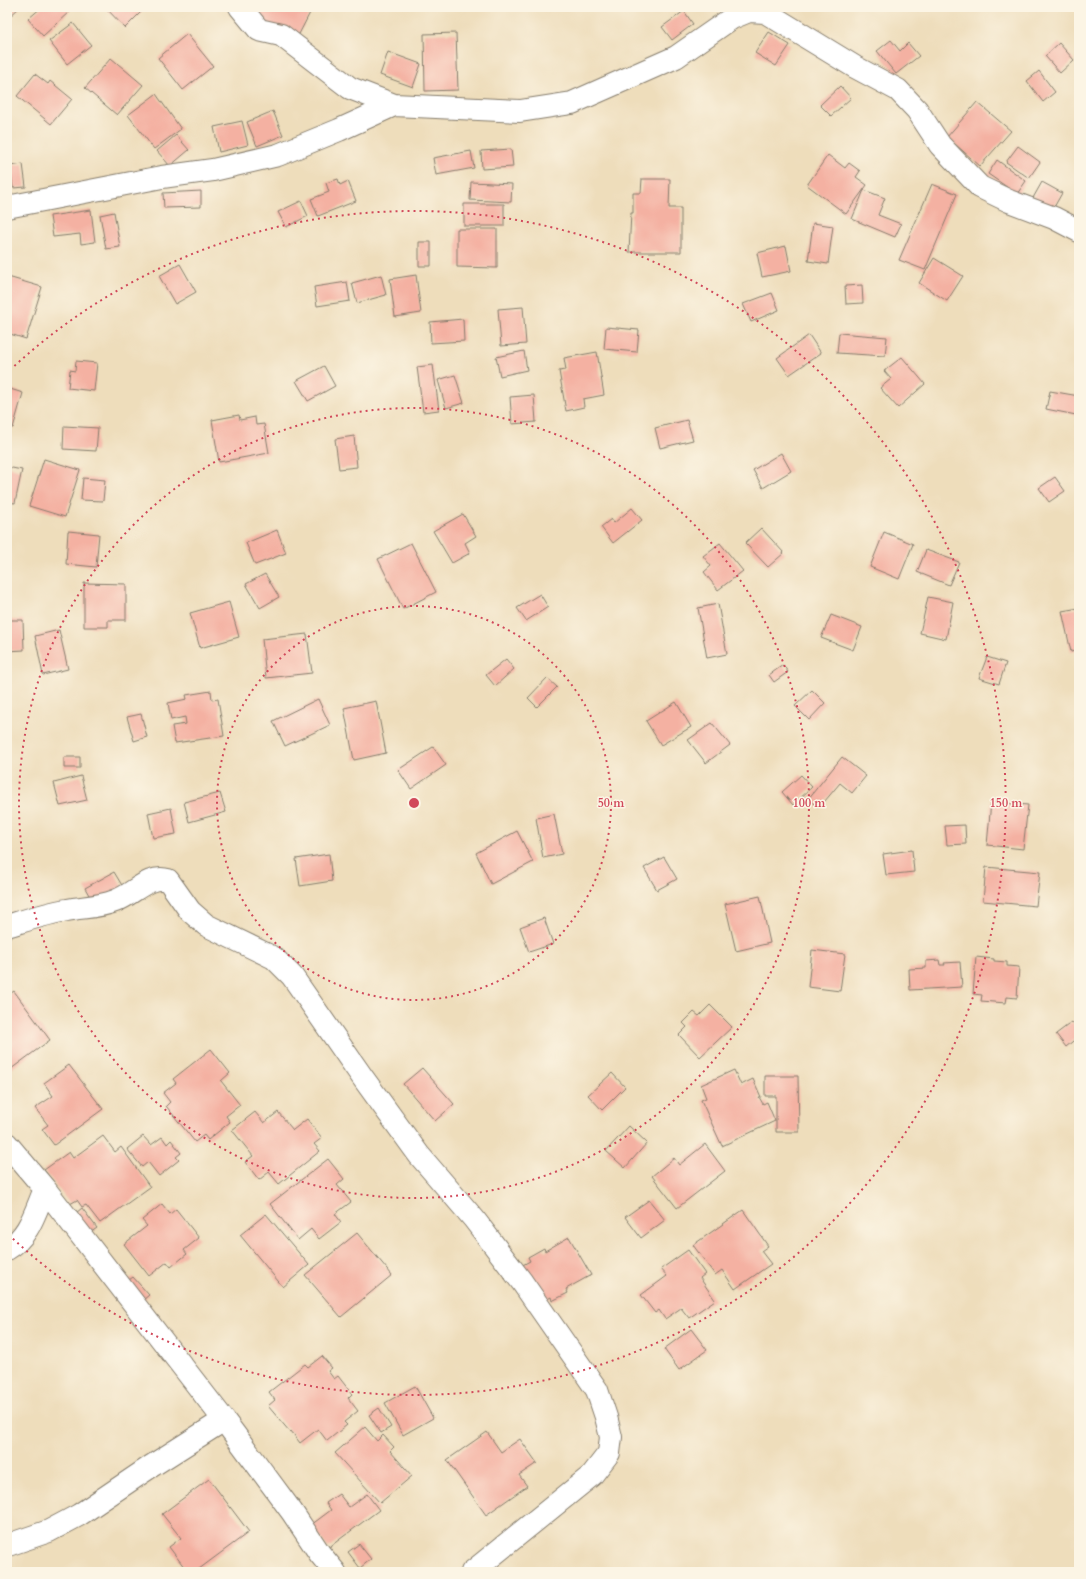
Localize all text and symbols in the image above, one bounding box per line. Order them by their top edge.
text: 50 m [598,795,625,811]
text: 100 m [793,795,826,811]
text: 150 m [990,795,1023,811]
centre of rings [407,796,421,810]

